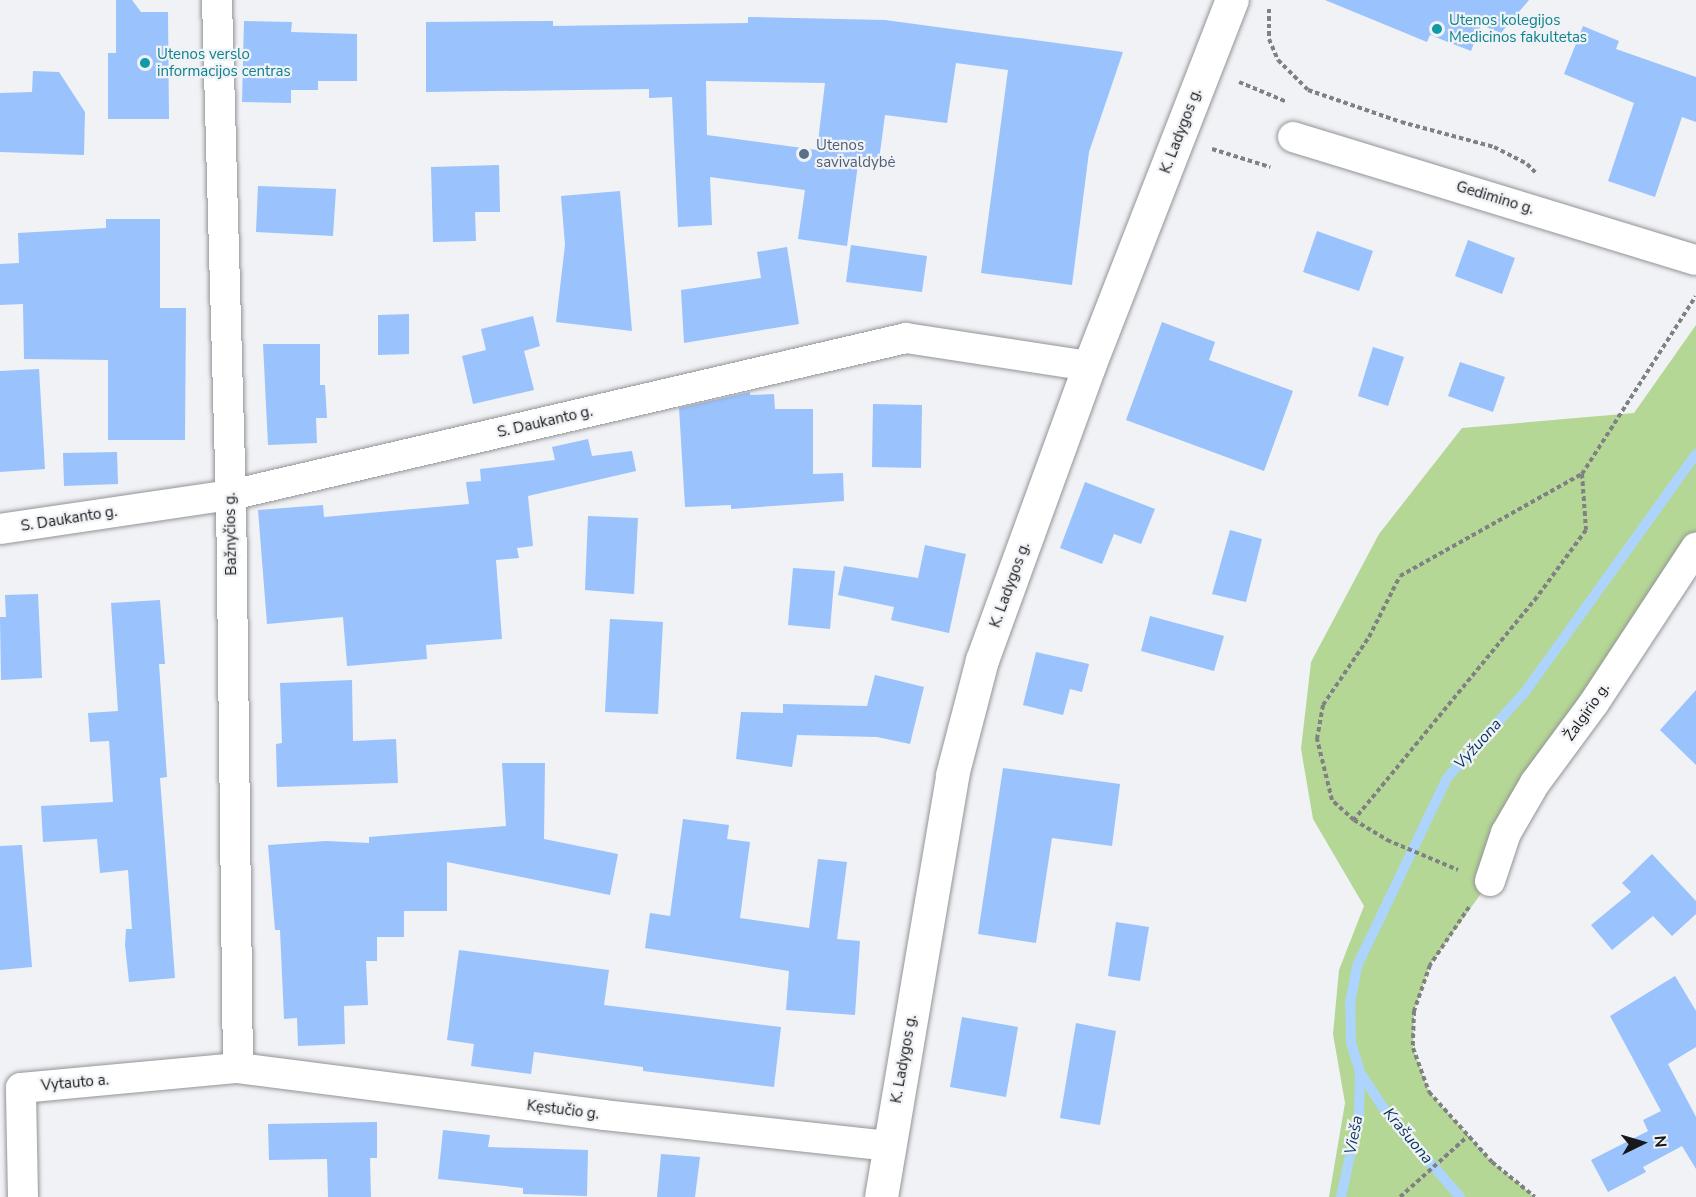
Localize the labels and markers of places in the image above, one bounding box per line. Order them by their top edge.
place label: Utenos kolegijos Medicinos fakultetas [1449,11,1587,46]
marker: Utenos kolegijos Medicinos fakultetas [1430,22,1444,36]
place label: Utenos verslo informacijos centras [157,45,291,80]
marker: Utenos verslo informacijos centras [138,56,152,70]
place label: Utenos savivaldybė [816,136,895,171]
marker: Utenos savivaldybė [797,147,811,161]

